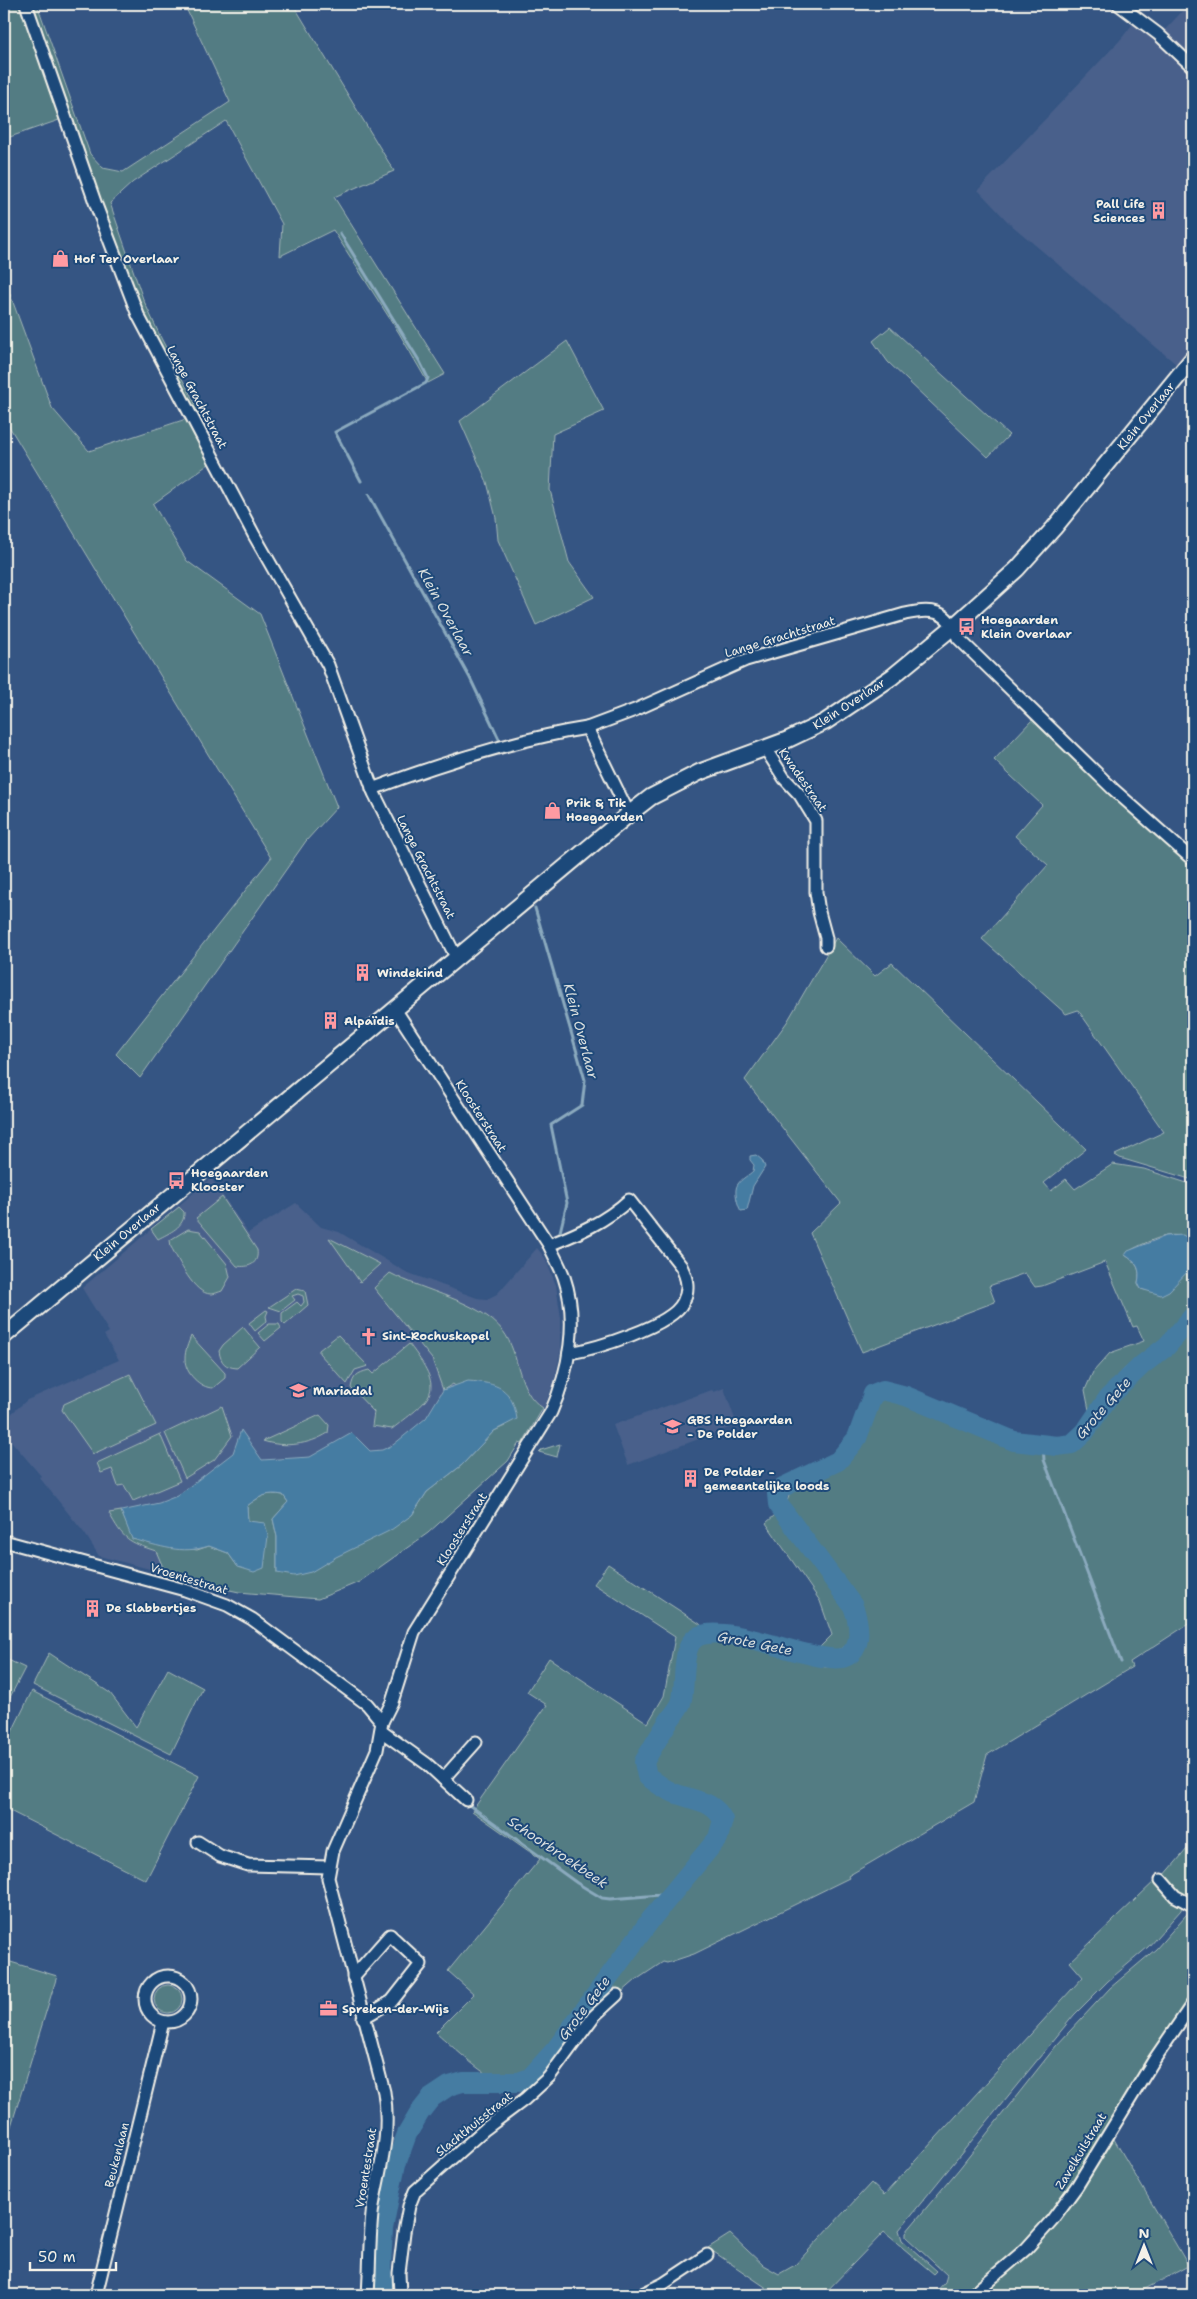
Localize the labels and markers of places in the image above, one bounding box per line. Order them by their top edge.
place label: Pall Life Sciences [1093,196,1145,226]
building icon: Pall Life Sciences [1149,201,1169,221]
shop icon: Hof Ter Overlaar [50,249,70,269]
place label: Hof Ter Overlaar [74,251,180,267]
place label: Hoegaarden Klein Overlaar [981,612,1073,642]
bus stop icon: Hoegaarden Klein Overlaar [957,617,977,637]
place label: Prik & Tik Hoegaarden [566,795,643,825]
shop icon: Prik & Tik Hoegaarden [542,800,562,820]
building icon: Windekind [353,963,373,983]
place label: Windekind [377,965,443,981]
building icon: Alpaïdis [320,1011,340,1031]
place label: Alpaïdis [344,1013,395,1029]
place label: Hoegaarden Klooster [191,1165,268,1195]
bus stop icon: Hoegaarden Klooster [167,1170,187,1190]
church icon: Sint-Rochuskapel [358,1326,378,1346]
place label: Sint-Rochuskapel [382,1328,489,1344]
school or university icon: Mariadal [289,1381,309,1401]
place label: Mariadal [313,1383,372,1399]
place label: GBS Hoegaarden - De Polder [687,1412,792,1442]
school or university icon: GBS Hoegaarden - De Polder [663,1417,683,1437]
place label: De Polder - gemeentelijke loods [704,1464,829,1494]
building icon: De Polder - gemeentelijke loods [680,1469,700,1489]
building icon: De Slabbertjes [82,1598,102,1618]
place label: De Slabbertjes [106,1600,196,1616]
office icon: Spreken-der-Wijs [318,1999,338,2019]
place label: Spreken-der-Wijs [342,2001,449,2017]

